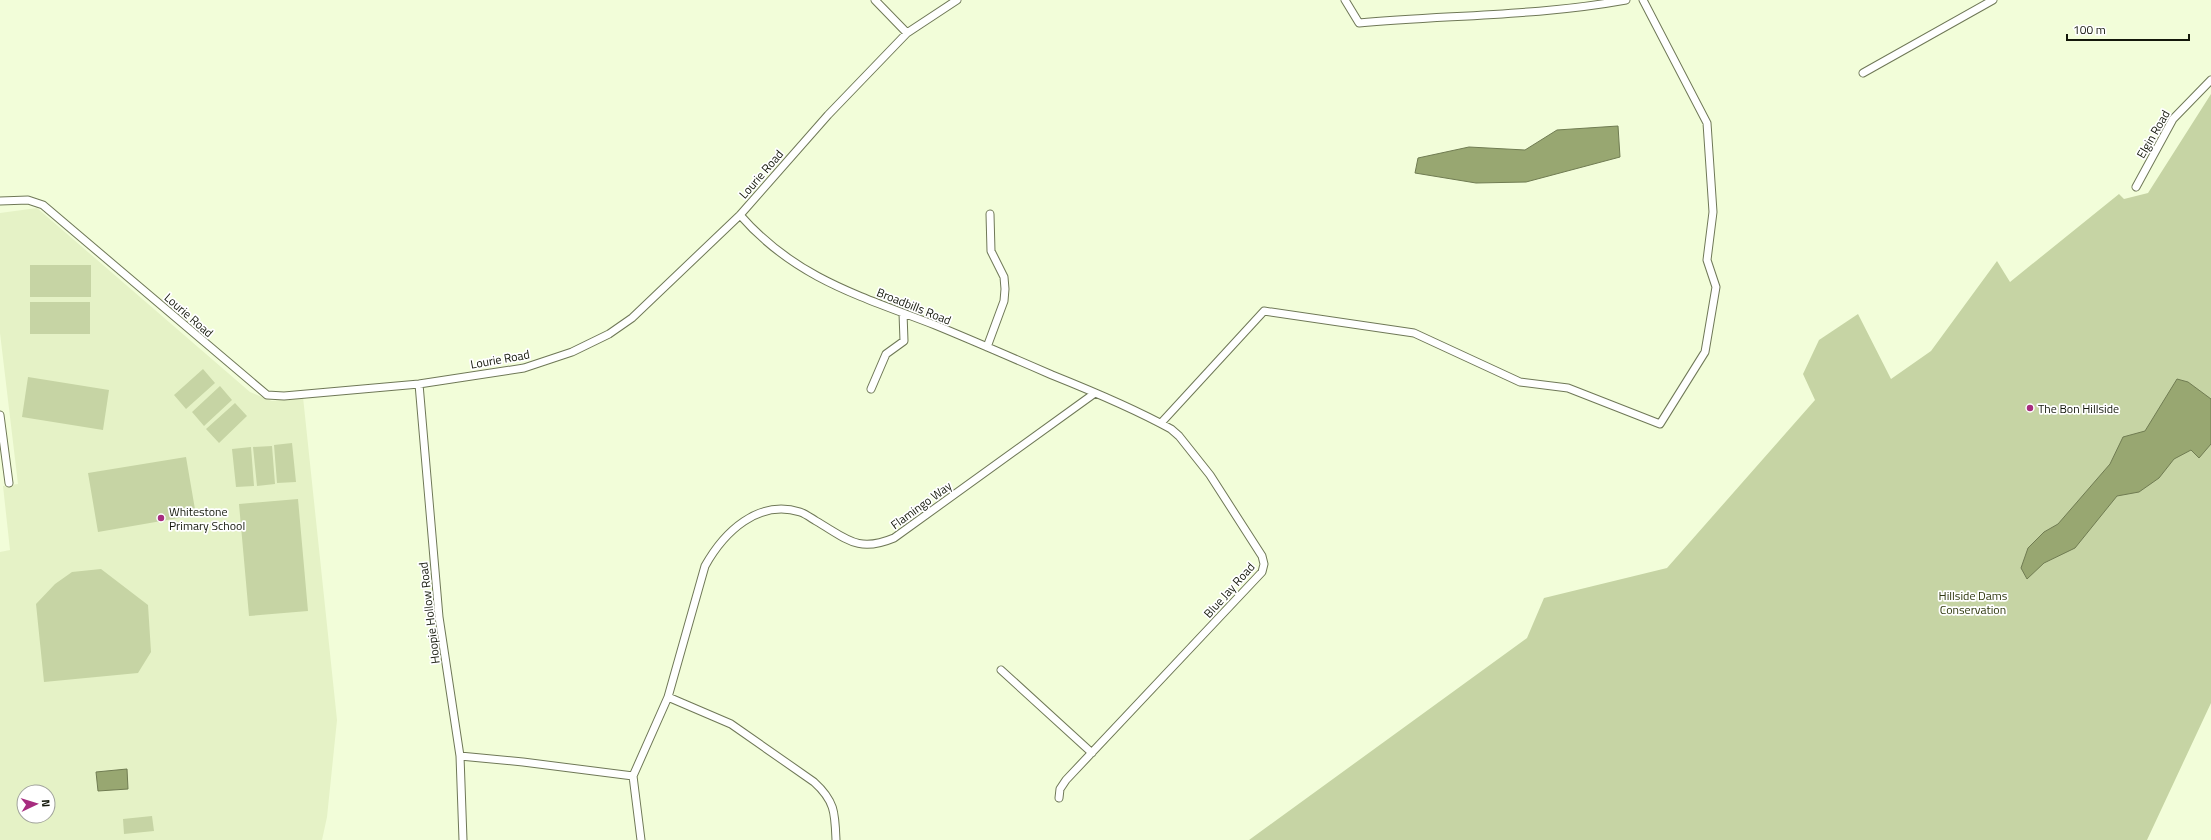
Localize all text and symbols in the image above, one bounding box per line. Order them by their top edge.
scale bar [2067,16,2189,42]
text: 100 m [2073,20,2106,39]
street label: Elgin Road [2131,106,2175,162]
street label: Lourie Road [734,145,788,203]
street label: Broadbills Road [874,282,954,330]
street label: Lourie Road [160,288,218,342]
street label: Lourie Road [469,344,531,374]
place label: The Bon Hillside [2038,399,2119,418]
marker: The Bon Hillside [2025,403,2035,413]
street label: Flamingo Way [886,476,956,534]
place label: Whitestone Primary School [169,502,245,535]
marker: Whitestone Primary School [156,513,166,523]
street label: Blue Jay Road [1199,558,1259,622]
street label: Hoopie Hollow Road [413,561,445,665]
park label: Hillside Dams Conservation [1939,586,2008,619]
north arrow [16,784,56,824]
text: N [38,799,54,808]

